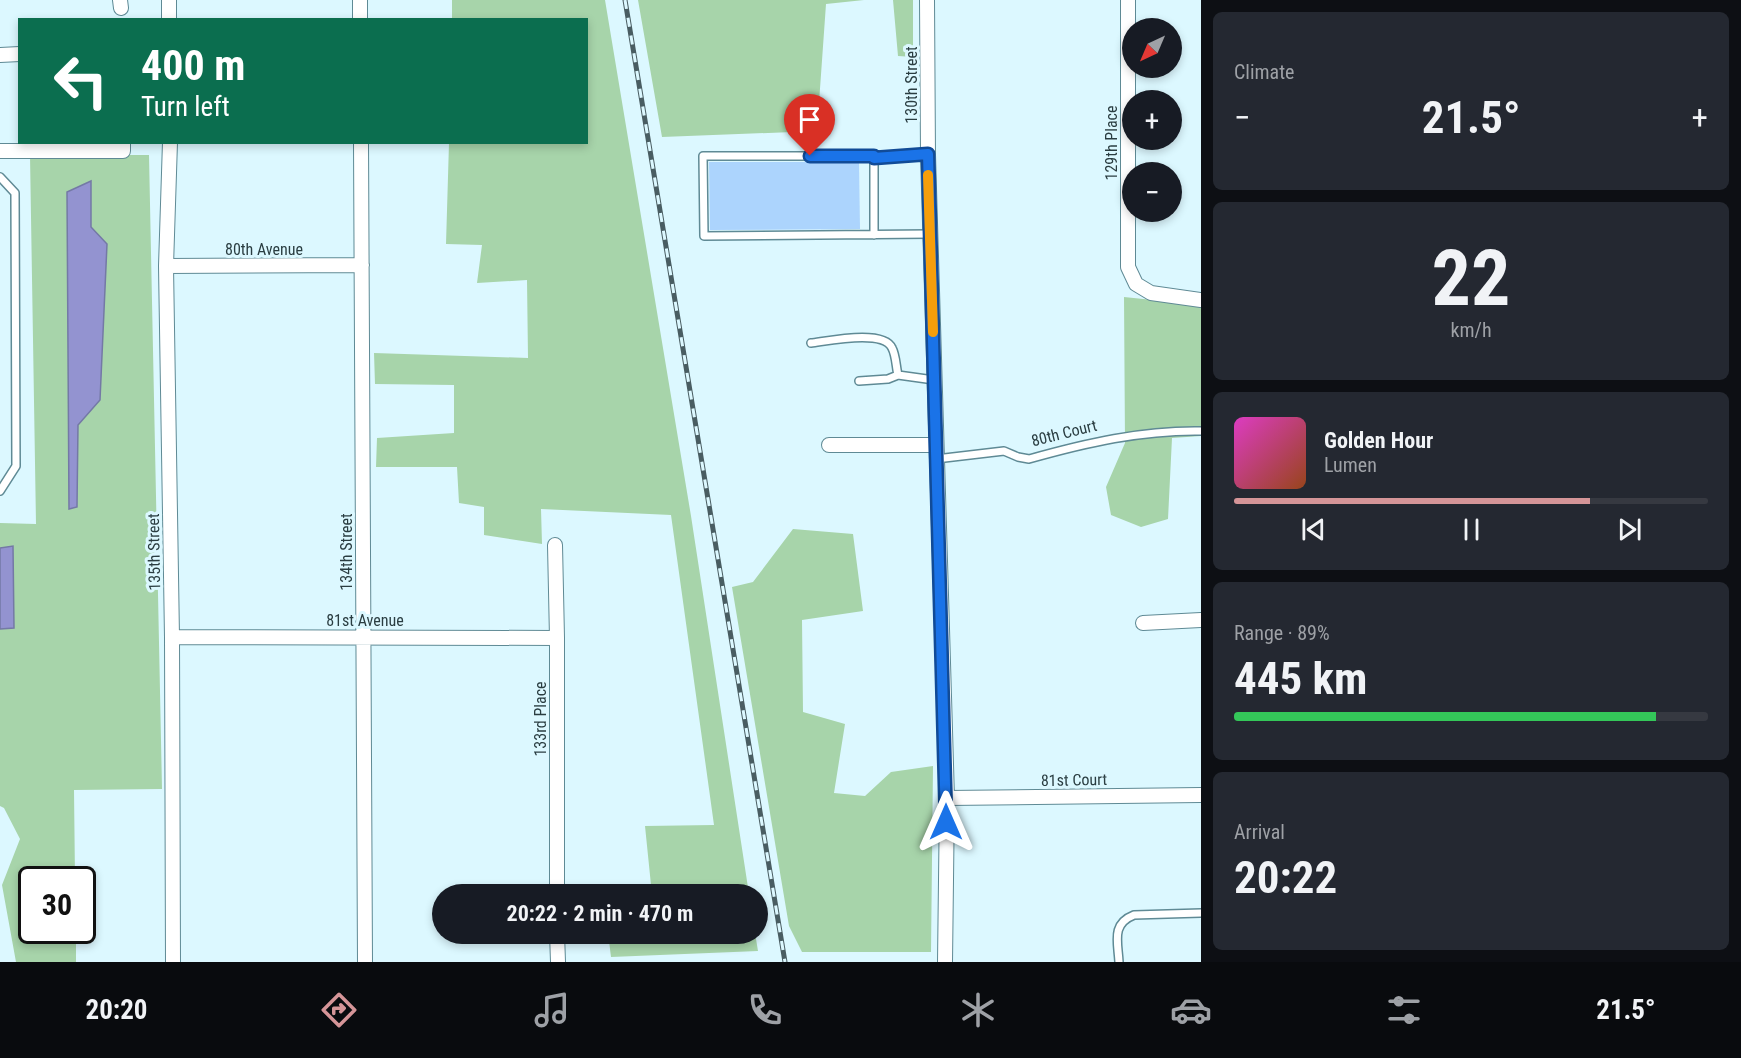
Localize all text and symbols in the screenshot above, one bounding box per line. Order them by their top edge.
north arrow [1122,18,1182,78]
map controls [1122,18,1182,222]
text: 400 m [141,41,246,90]
icon: left [42,42,120,120]
street label: 130th Street [902,46,921,124]
text: Climate [1234,60,1294,84]
button: + [1122,90,1182,150]
text: Turn left [141,91,230,123]
text: 21.5° [1422,91,1520,144]
pin [784,94,835,156]
text: − [1234,98,1251,137]
text: + [1692,98,1708,137]
icon: arrive [793,103,826,136]
street label: 129th Place [1102,106,1121,180]
button: − [1122,162,1182,222]
text: 22 [1432,233,1510,324]
street label: 80th Avenue [225,240,303,259]
text: km/h [1450,318,1492,342]
street label: 80th Court [1029,416,1099,450]
text: Golden Hour [1324,428,1433,453]
text: Lumen [1324,453,1377,477]
street label: 135th Street [144,513,164,591]
street label: 134th Street [337,513,356,591]
icon: previous [1297,513,1330,546]
icon: pause [1455,513,1488,546]
icon: next [1613,513,1646,546]
street label: 81st Avenue [326,611,404,630]
text: Range · 89% [1234,621,1330,645]
text: 445 km [1234,652,1367,705]
street label: 133rd Place [531,681,550,757]
street label: 81st Court [1041,770,1108,790]
position arrow [914,790,978,854]
text: Arrival [1234,820,1285,844]
text: 20:22 [1234,851,1337,904]
speed limit sign: 30 [18,866,96,944]
text: 20:22 · 2 min · 470 m [507,901,693,926]
icon: directions [318,989,360,1031]
icon: music [531,989,573,1031]
icon: phone [744,989,786,1031]
icon: climate [957,989,999,1031]
icon: car [1170,989,1212,1031]
icon: filters [1383,989,1425,1031]
text: 20:20 [85,994,147,1026]
text: 21.5° [1596,994,1656,1026]

